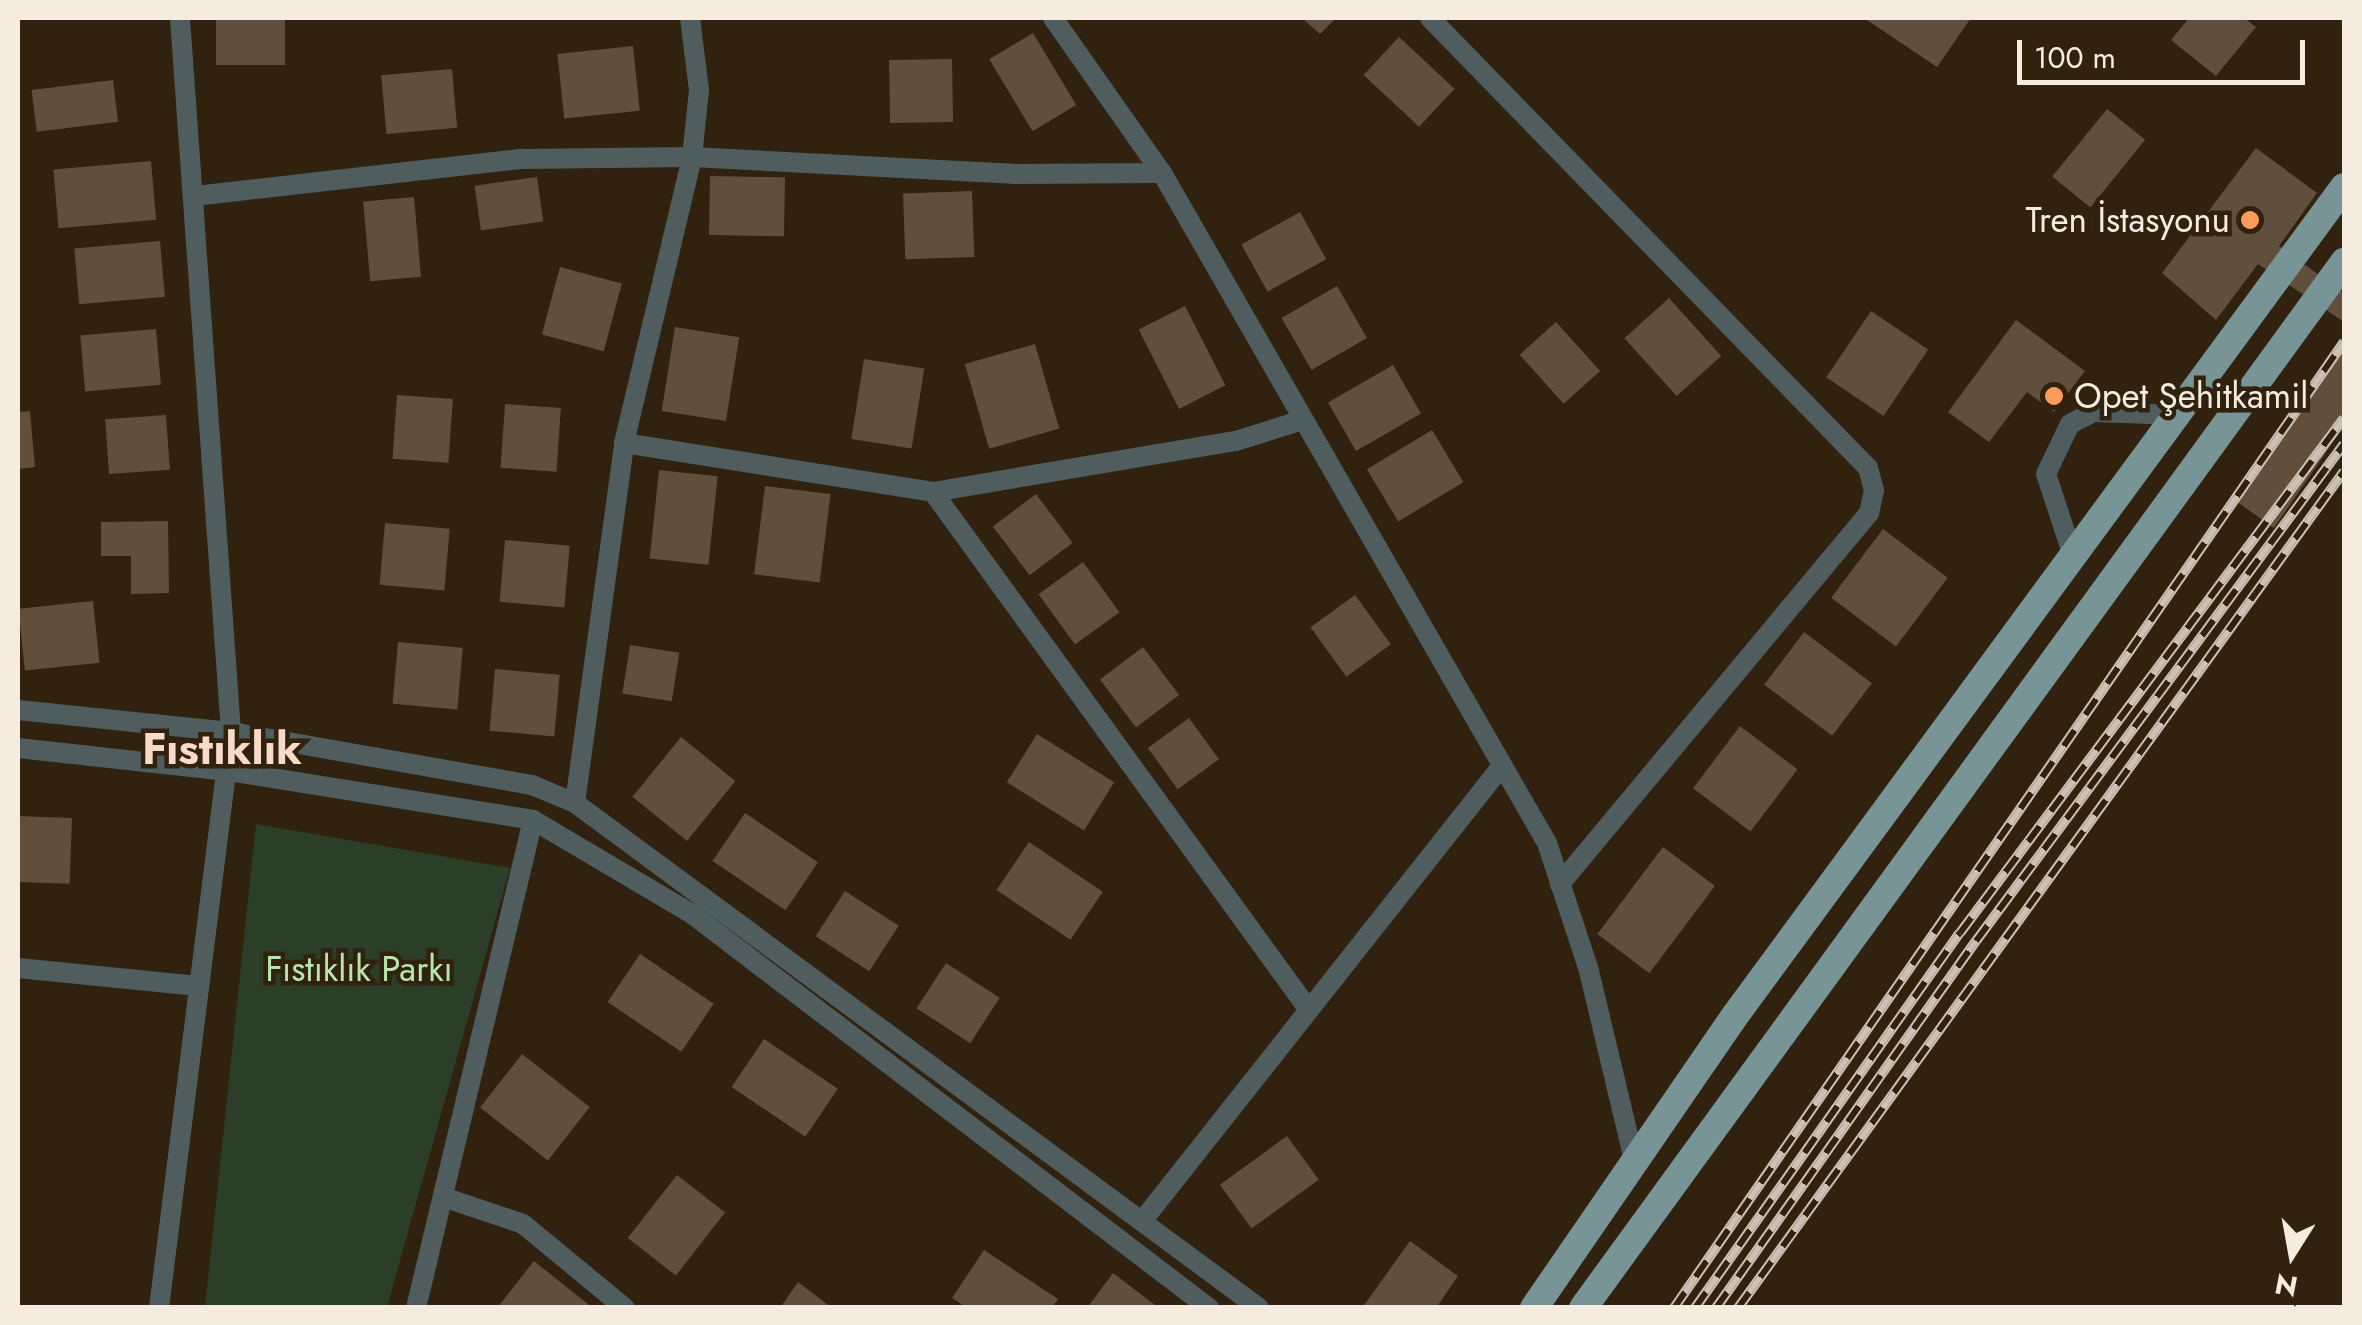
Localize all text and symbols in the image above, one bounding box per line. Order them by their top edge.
scale bar [2022,20,2310,82]
text: 100 m [2034,36,2116,79]
place label: Tren İstasyonu [2026,199,2230,241]
marker: Tren İstasyonu [2239,209,2261,231]
place label: Opet Şehitkamil [2074,375,2308,417]
marker: Opet Şehitkamil [2043,385,2065,407]
district label: Fıstıklık [142,722,302,776]
park label: Fıstıklık Parkı [265,948,453,990]
north arrow [2242,1205,2342,1305]
text: N [2271,1263,2301,1307]

